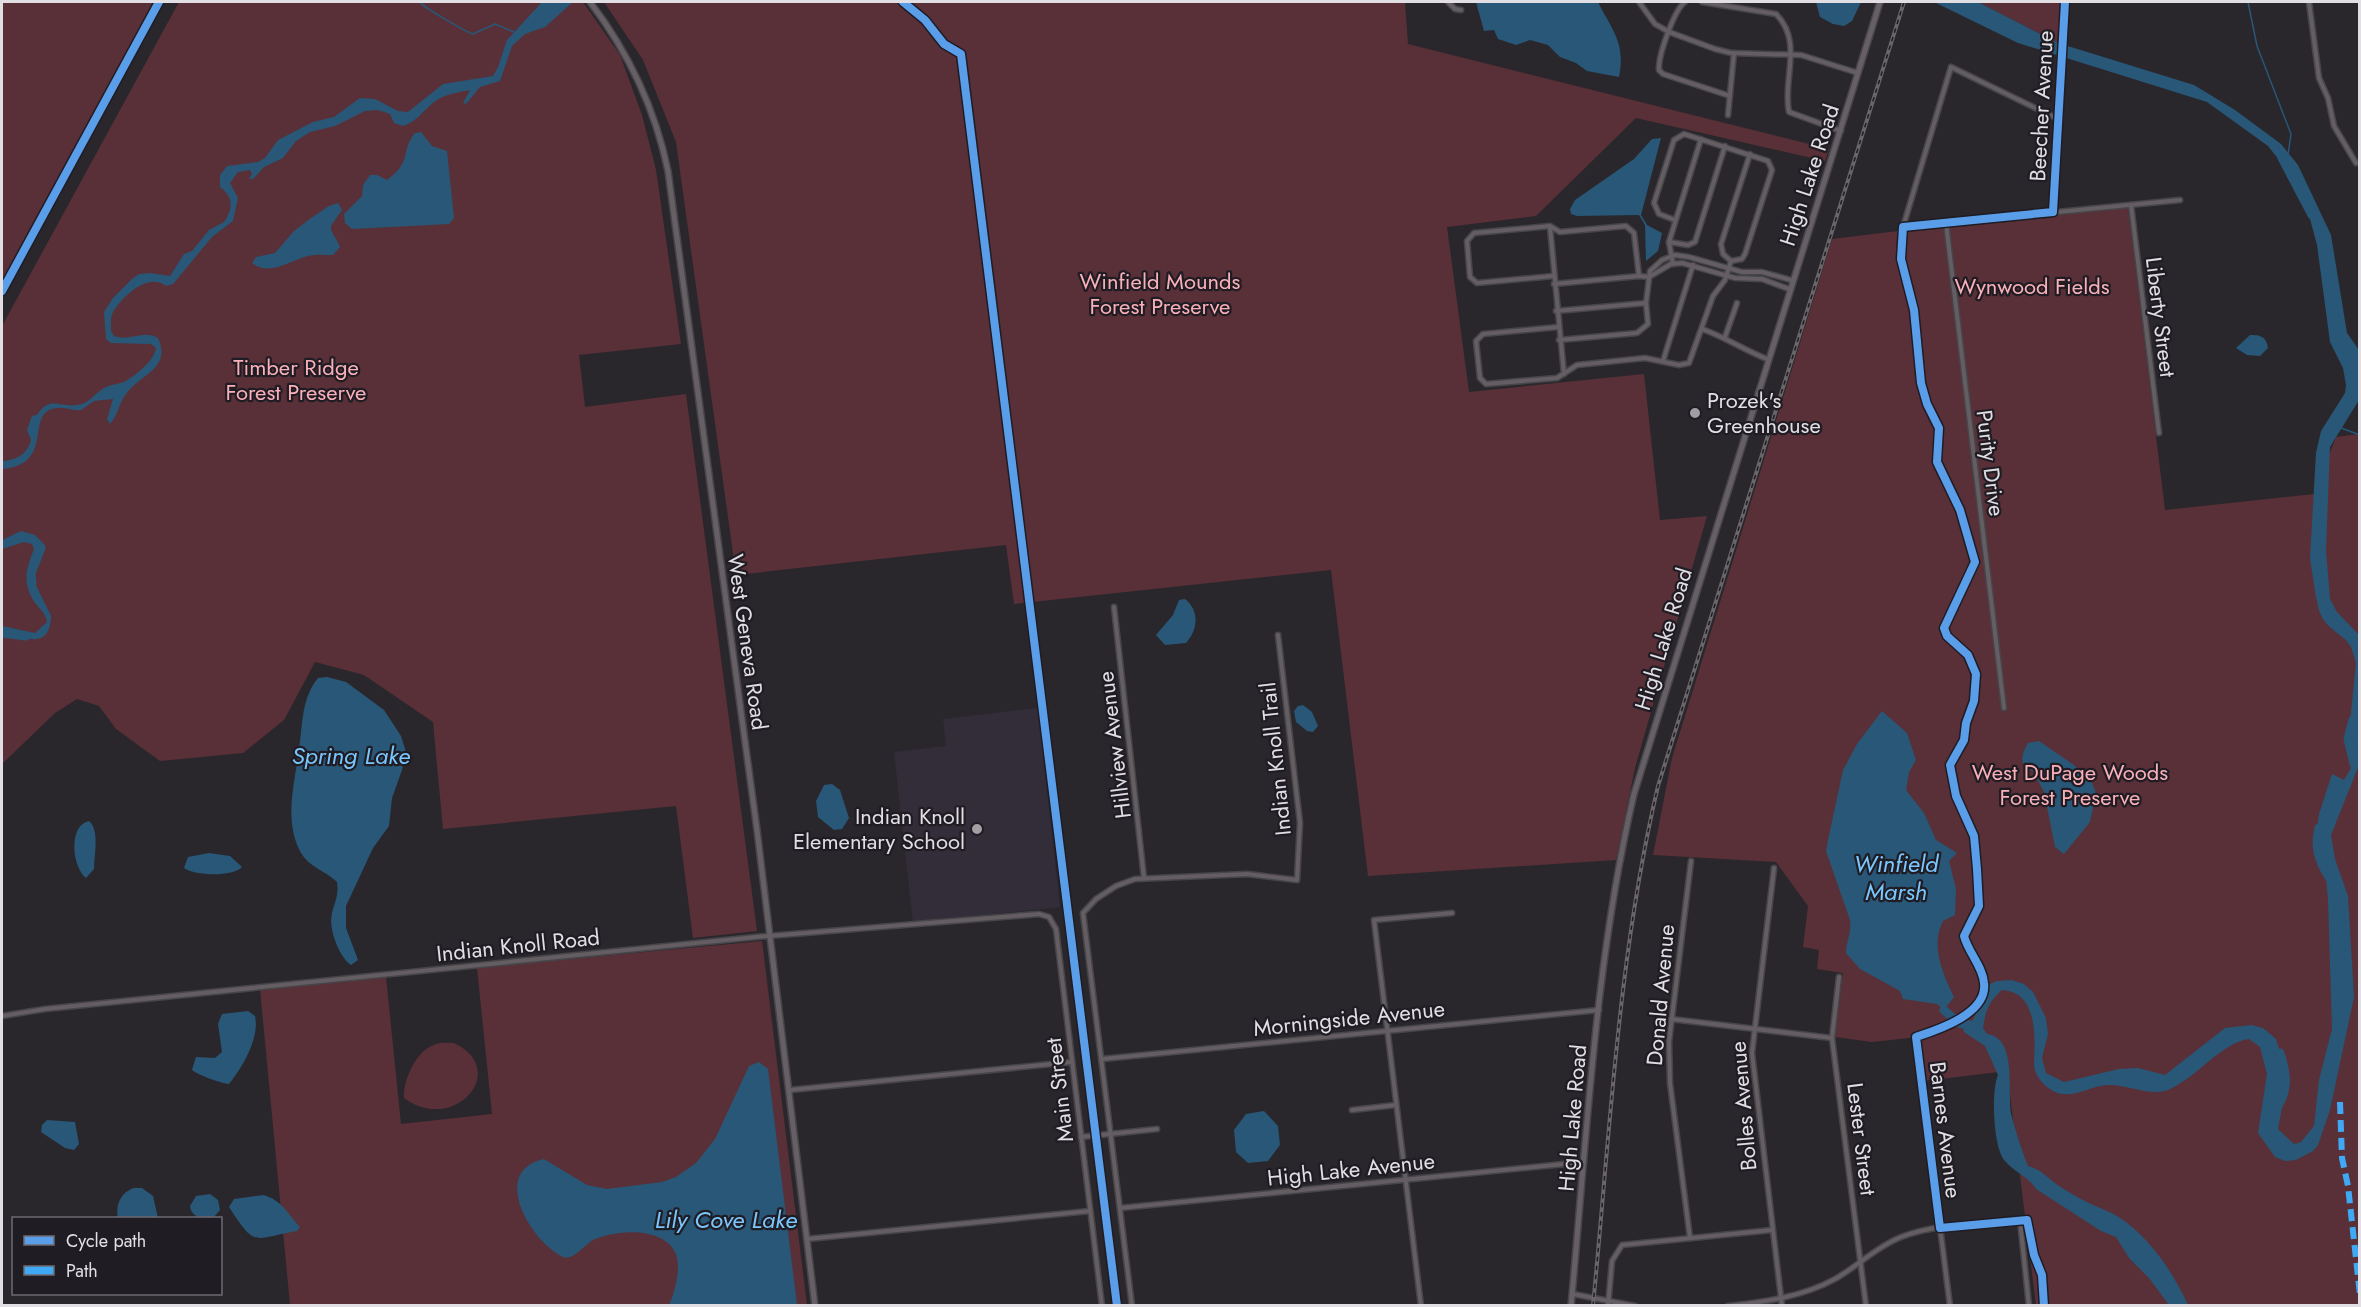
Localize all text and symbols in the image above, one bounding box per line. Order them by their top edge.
street label: Beecher Avenue [2021,30,2061,182]
street label: High Lake Road [1771,100,1847,250]
street label: Liberty Street [2138,255,2184,380]
park label: Winfield Mounds Forest Preserve [1080,265,1241,322]
park label: Wynwood Fields [1954,270,2110,302]
park label: Timber Ridge Forest Preserve [226,351,366,408]
place label: Prozek's Greenhouse [1707,384,1821,441]
marker: Prozek's Greenhouse [1688,406,1702,420]
street label: Purity Drive [1969,408,2013,518]
street label: West Geneva Road [720,552,776,732]
street label: High Lake Road [1626,564,1700,714]
street label: Hillview Avenue [1089,670,1139,820]
street label: Indian Knoll Trail [1251,681,1299,837]
water label: Spring Lake [292,738,410,773]
park label: West DuPage Woods Forest Preserve [1972,756,2168,813]
place label: Indian Knoll Elementary School [793,800,965,857]
marker: Indian Knoll Elementary School [970,822,984,836]
water label: Winfield Marsh [1854,846,1940,909]
street label: Indian Knoll Road [435,921,601,969]
street label: Donald Avenue [1638,923,1682,1067]
street label: Morningside Avenue [1252,992,1446,1044]
street label: Main Street [1037,1035,1081,1144]
street label: Bolles Avenue [1721,1040,1765,1172]
street label: High Lake Road [1550,1043,1594,1193]
street label: Barnes Avenue [1922,1060,1970,1200]
street label: Lester Street [1839,1081,1885,1198]
street label: High Lake Avenue [1266,1144,1436,1194]
water label: Lily Cove Lake [655,1202,797,1237]
legend [12,1217,222,1295]
text: Cycle path [66,1228,146,1254]
text: Path [66,1258,98,1284]

